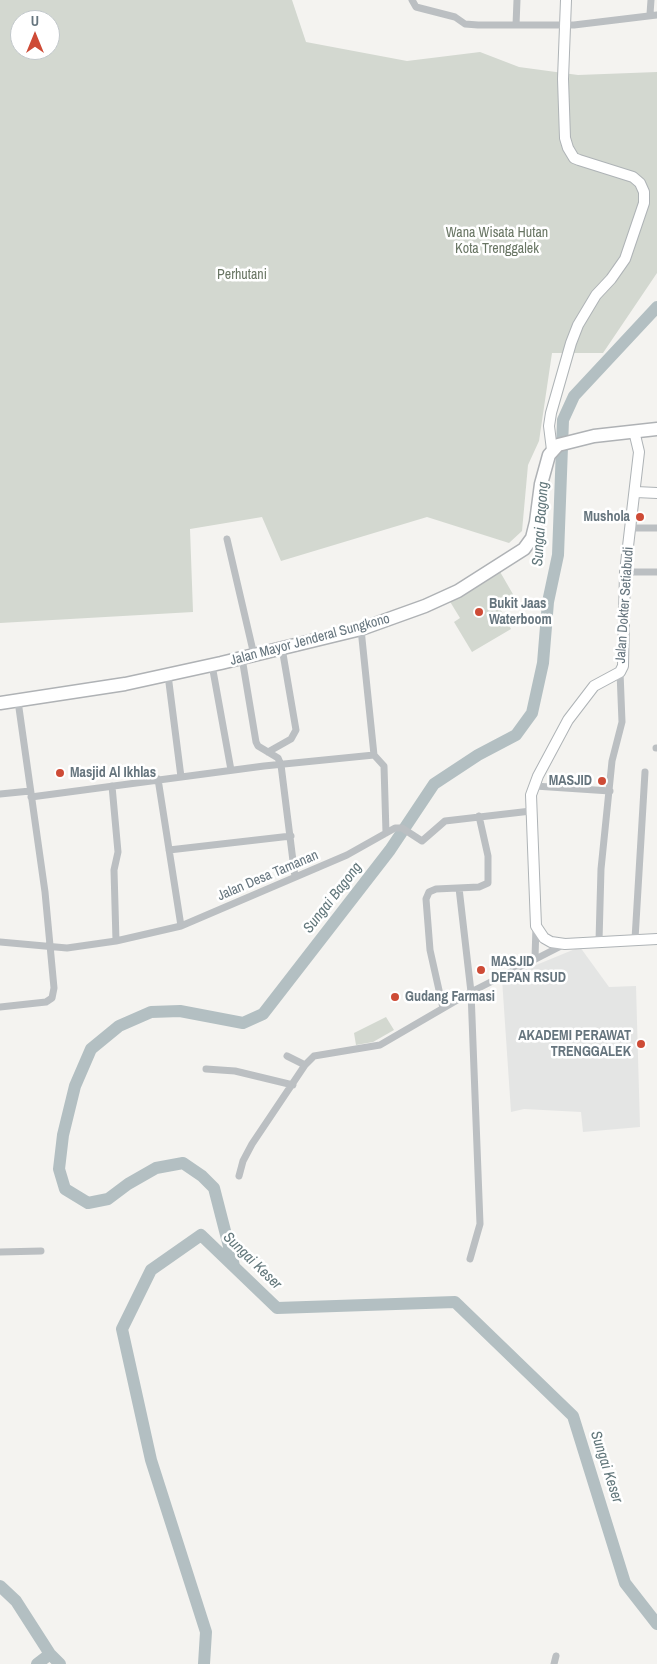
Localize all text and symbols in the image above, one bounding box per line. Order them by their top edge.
north arrow [10,10,60,60]
text: U [31,12,39,30]
park label: Wana Wisata Hutan Kota Trenggalek [446,225,548,258]
park label: Perhutani [217,267,267,283]
water label: Sungai Bagong [529,481,553,567]
place label: Mushola [583,509,630,525]
marker: Mushola [634,511,646,523]
street label: Jalan Dokter Setiabudi [613,546,637,664]
place label: Bukit Jaas Waterboom [489,596,552,628]
marker: Bukit Jaas Waterboom [473,606,485,618]
street label: Jalan Mayor Jenderal Sungkono [228,611,392,669]
place label: Masjid Al Ikhlas [70,765,156,781]
marker: Masjid Al Ikhlas [54,767,66,779]
place label: MASJID [549,773,592,789]
marker: MASJID [596,775,608,787]
street label: Jalan Desa Tamanan [215,847,321,905]
water label: Sungai Bagong [300,859,366,937]
place label: MASJID DEPAN RSUD [491,954,566,986]
marker: MASJID DEPAN RSUD [475,964,487,976]
place label: Gudang Farmasi [405,989,495,1005]
marker: Gudang Farmasi [389,991,401,1003]
place label: AKADEMI PERAWAT TRENGGALEK [518,1028,631,1060]
marker: AKADEMI PERAWAT TRENGGALEK [635,1038,647,1050]
water label: Sungai Keser [219,1229,285,1293]
water label: Sungai Keser [586,1429,626,1505]

